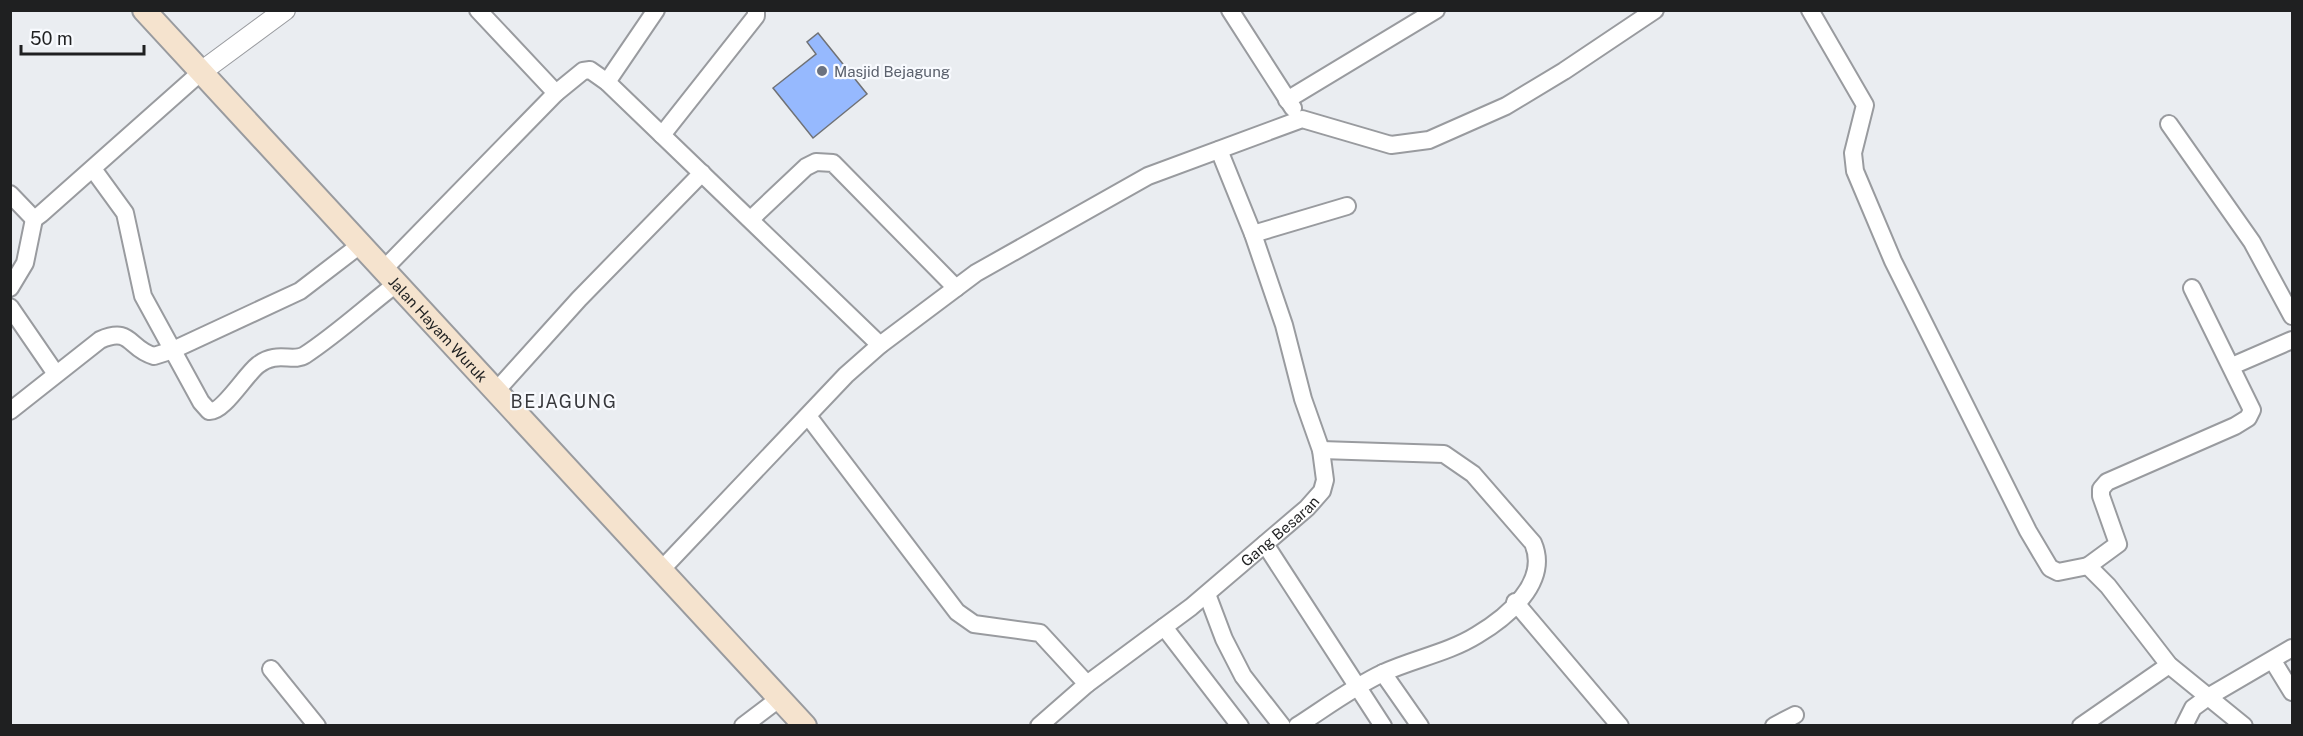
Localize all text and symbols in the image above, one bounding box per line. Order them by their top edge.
scale bar [21,18,144,56]
text: 50 m [30,28,73,49]
place label: Masjid Bejagung [834,63,950,80]
marker: Masjid Bejagung [815,64,829,78]
street label: Jalan Hayam Wuruk [386,273,491,385]
district label: BEJAGUNG [511,391,617,412]
street label: Gang Besaran [1237,492,1322,569]

